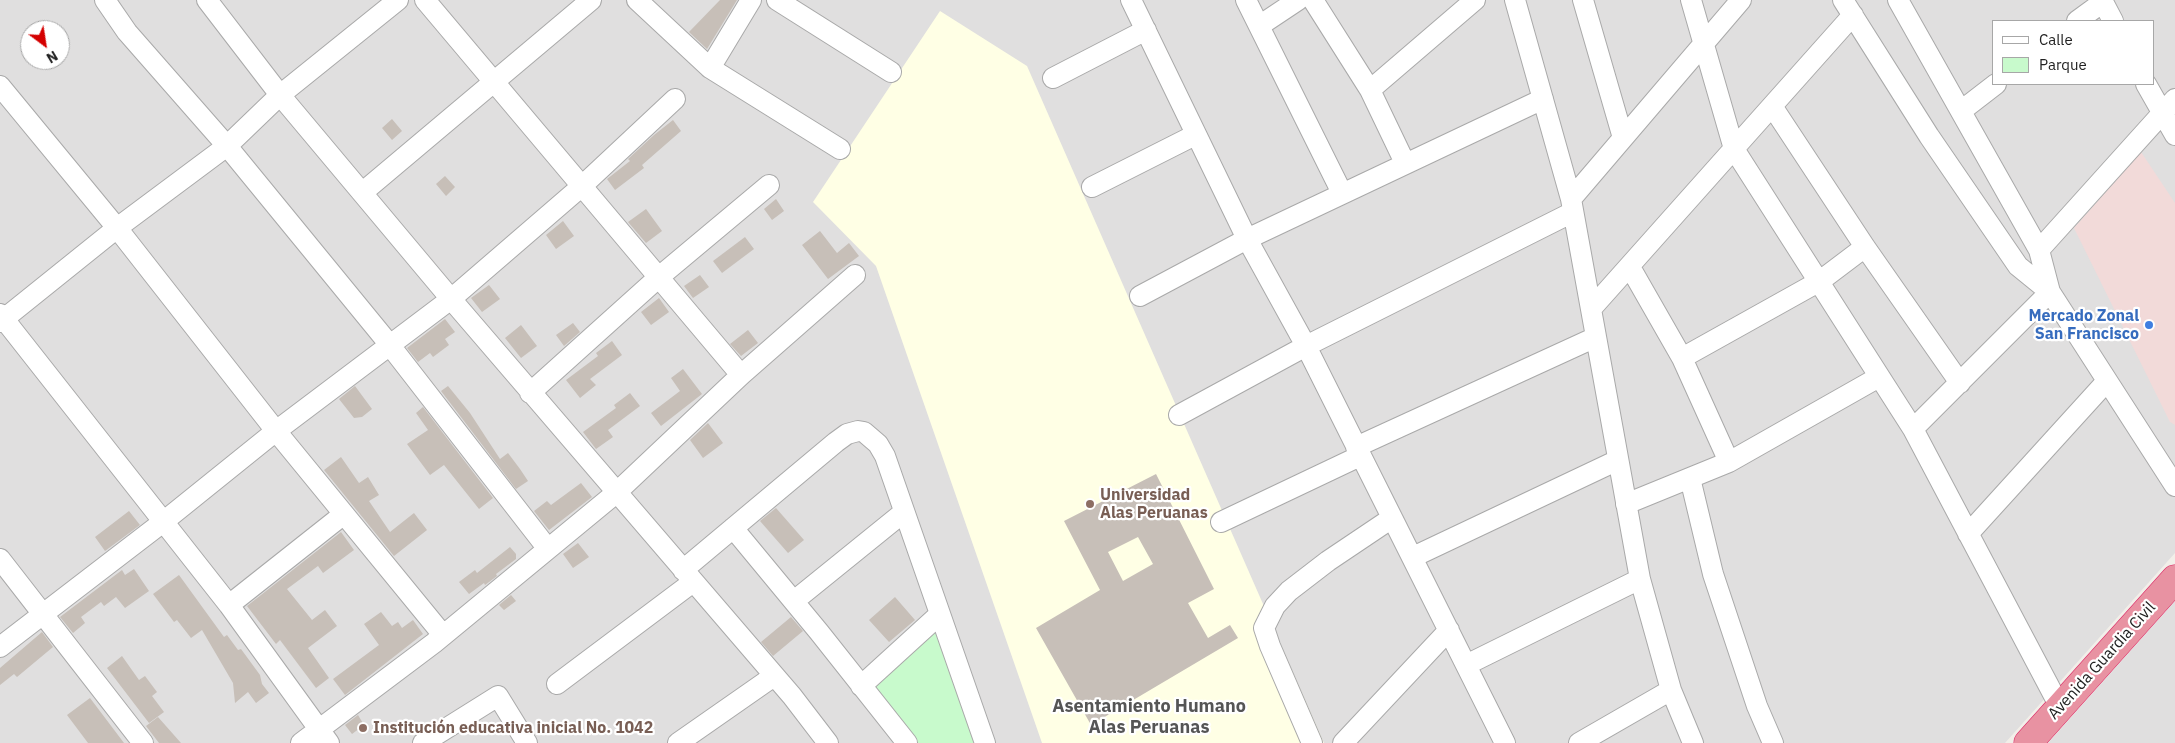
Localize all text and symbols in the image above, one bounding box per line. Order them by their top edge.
north arrow [20,20,70,70]
legend [1992,20,2155,85]
text: Calle [2039,30,2073,49]
text: N [43,47,61,67]
text: Parque [2039,55,2087,74]
place label: Mercado Zonal San Francisco [2028,306,2139,344]
marker: Mercado Zonal San Francisco [2143,319,2155,331]
place label: Universidad Alas Peruanas [1100,485,1208,523]
marker: Universidad Alas Peruanas [1084,498,1096,510]
street label: Avenida Guardia Civil [2044,598,2160,724]
district label: Asentamiento Humano Alas Peruanas [1052,696,1246,739]
place label: Institución educativa inicial No. 1042 [373,718,653,738]
marker: Institución educativa inicial No. 1042 [357,722,369,734]

